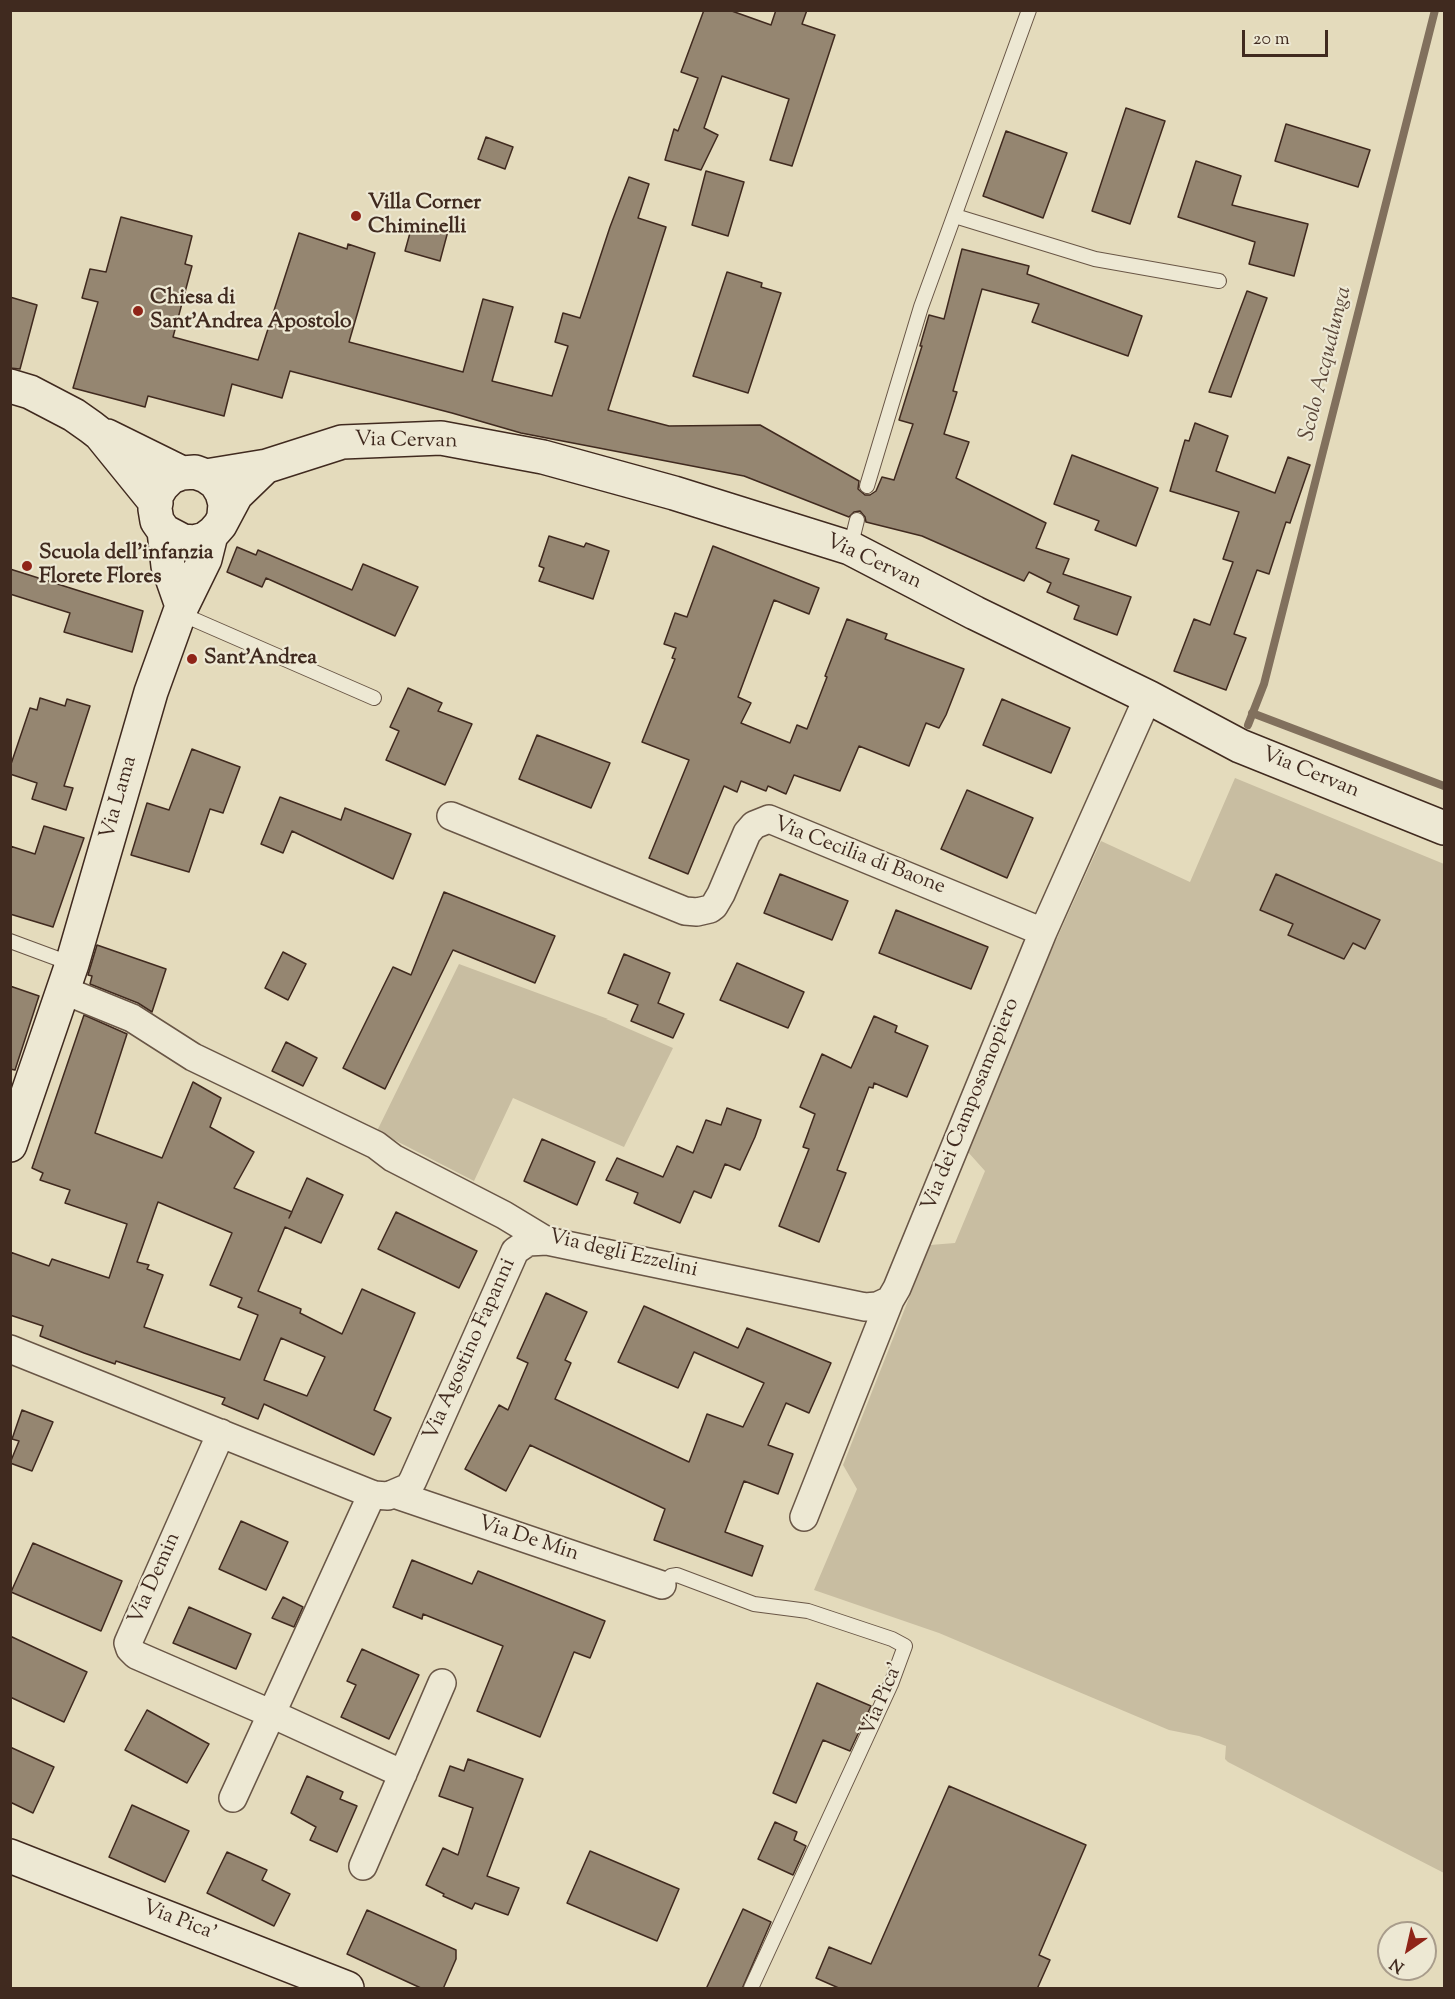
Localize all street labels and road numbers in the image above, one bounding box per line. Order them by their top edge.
street label: Via Cervan [354,429,458,455]
street label: Via Cervan [821,530,925,596]
street label: Via Cervan [1258,743,1362,805]
street label: Via Lama [96,754,144,842]
street label: Via Cecilia di Baone [770,813,948,901]
street label: Via dei Camposamopiero [918,995,1026,1215]
street label: Via degli Ezzelini [546,1226,700,1284]
street label: Via Agostino Fapanni [420,1255,522,1445]
street label: Via De Min [474,1512,582,1568]
street label: Via Demin [125,1529,187,1629]
street label: Via Pica' [856,1659,910,1741]
street label: Via Pica' [138,1896,220,1948]

